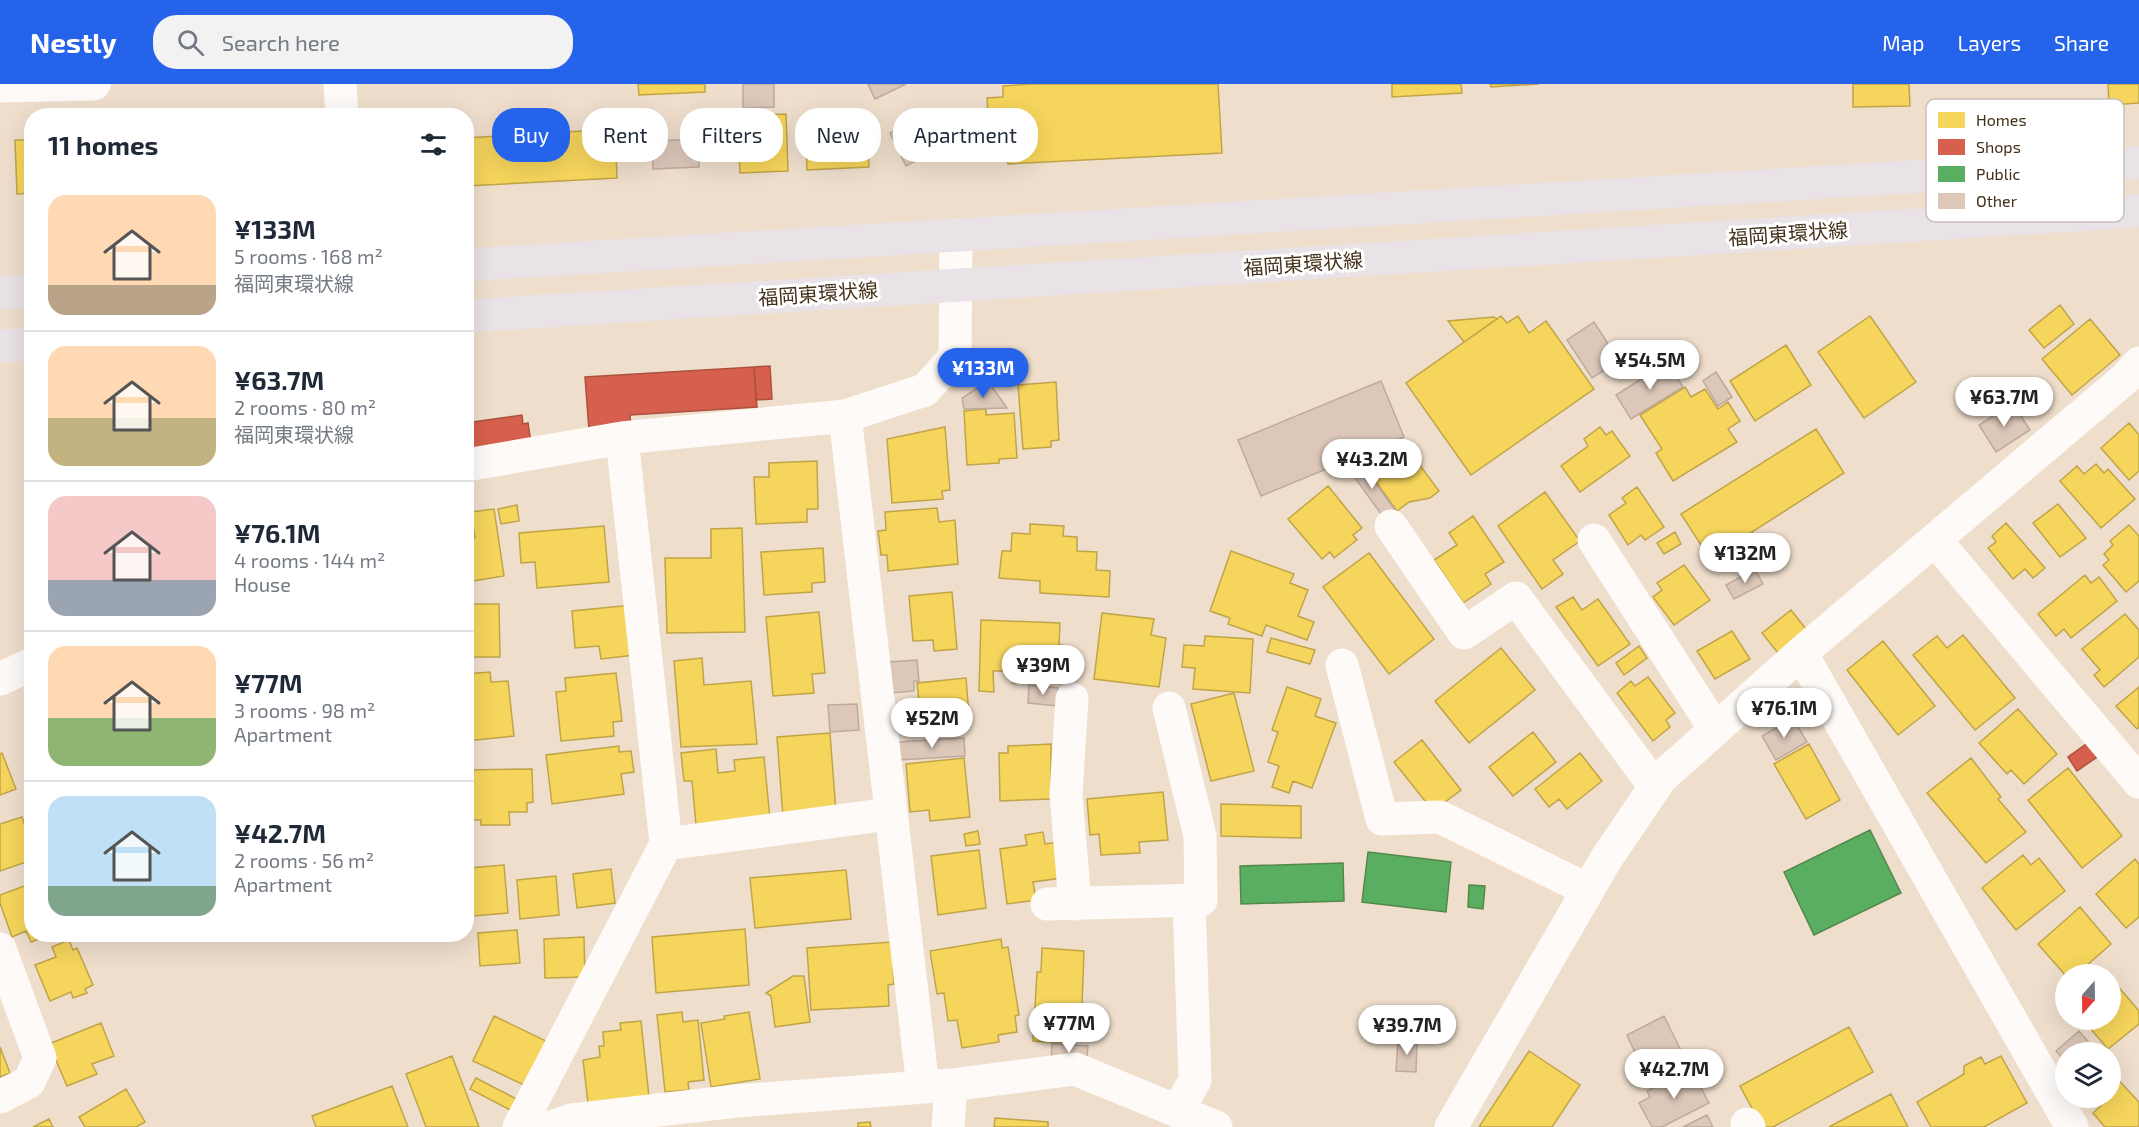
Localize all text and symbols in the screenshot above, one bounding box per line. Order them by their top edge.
search box [153,15,573,69]
text: Nestly [30,25,117,59]
icon: search [174,26,207,59]
text: Search here [222,29,340,55]
text: Map [1882,30,1924,55]
text: Layers [1957,30,2021,55]
text: Share [2054,30,2109,55]
legend [1926,99,2124,222]
chip: Buy [492,108,570,162]
chip: Rent [582,108,668,162]
chip: Filters [680,108,783,162]
chip: New [795,108,881,162]
chip: Apartment [893,108,1038,162]
text: Homes [1976,110,2027,129]
icon: filters [417,128,450,161]
text: 11 homes [48,129,158,160]
text: Shops [1976,137,2021,156]
text: Public [1976,164,2020,183]
text: Other [1976,191,2018,210]
text: ¥133M [234,213,316,244]
street label: 福岡東環状線 [1727,217,1849,249]
icon: home [96,219,168,291]
text: 5 rooms · 168 m² [234,244,383,268]
street label: 福岡東環状線 [1242,247,1364,279]
text: 福岡東環状線 [234,271,354,295]
street label: 福岡東環状線 [757,277,879,309]
pin: ¥54.5M [1601,340,1699,391]
text: ¥54.5M [1614,347,1686,371]
pin: ¥133M [941,348,1025,399]
text: ¥133M [952,355,1014,379]
text: ¥63.7M [234,364,324,395]
icon: home [96,370,168,442]
pin: ¥63.7M [1955,377,2053,428]
text: ¥63.7M [1969,384,2039,408]
text: 2 rooms · 80 m² [234,395,376,419]
text: 福岡東環状線 [234,422,354,446]
pin: ¥43.2M [1323,439,1421,490]
text: ¥43.2M [1336,446,1408,470]
text: ¥76.1M [234,517,321,548]
icon: home [96,520,168,592]
pin: ¥132M [1703,533,1787,584]
text: ¥132M [1713,540,1777,564]
text: 4 rooms · 144 m² [234,548,385,572]
text: House [234,572,291,596]
pin: ¥39M [1007,645,1079,696]
text: ¥39M [1016,652,1070,676]
text: ¥77M [234,667,303,698]
icon: home [96,670,168,742]
pin: ¥76.1M [1735,688,1833,739]
text: ¥76.1M [1751,695,1817,719]
text: 3 rooms · 98 m² [234,698,375,722]
pin: ¥52M [896,698,968,749]
text: ¥52M [905,705,959,729]
text: Apartment [234,722,332,746]
text: ¥42.7M [234,817,326,848]
icon: home [96,820,168,892]
text: 2 rooms · 56 m² [234,848,374,872]
text: Apartment [234,872,332,896]
north arrow [2055,964,2121,1030]
map controls [2055,964,2121,1108]
pin: ¥77M [1033,1003,1105,1054]
pin: ¥39.7M [1358,1005,1456,1056]
text: ¥77M [1043,1010,1095,1034]
text: ¥39.7M [1372,1012,1442,1036]
button: layers [2055,1042,2121,1108]
pin: ¥42.7M [1625,1049,1723,1100]
text: ¥42.7M [1639,1056,1709,1080]

